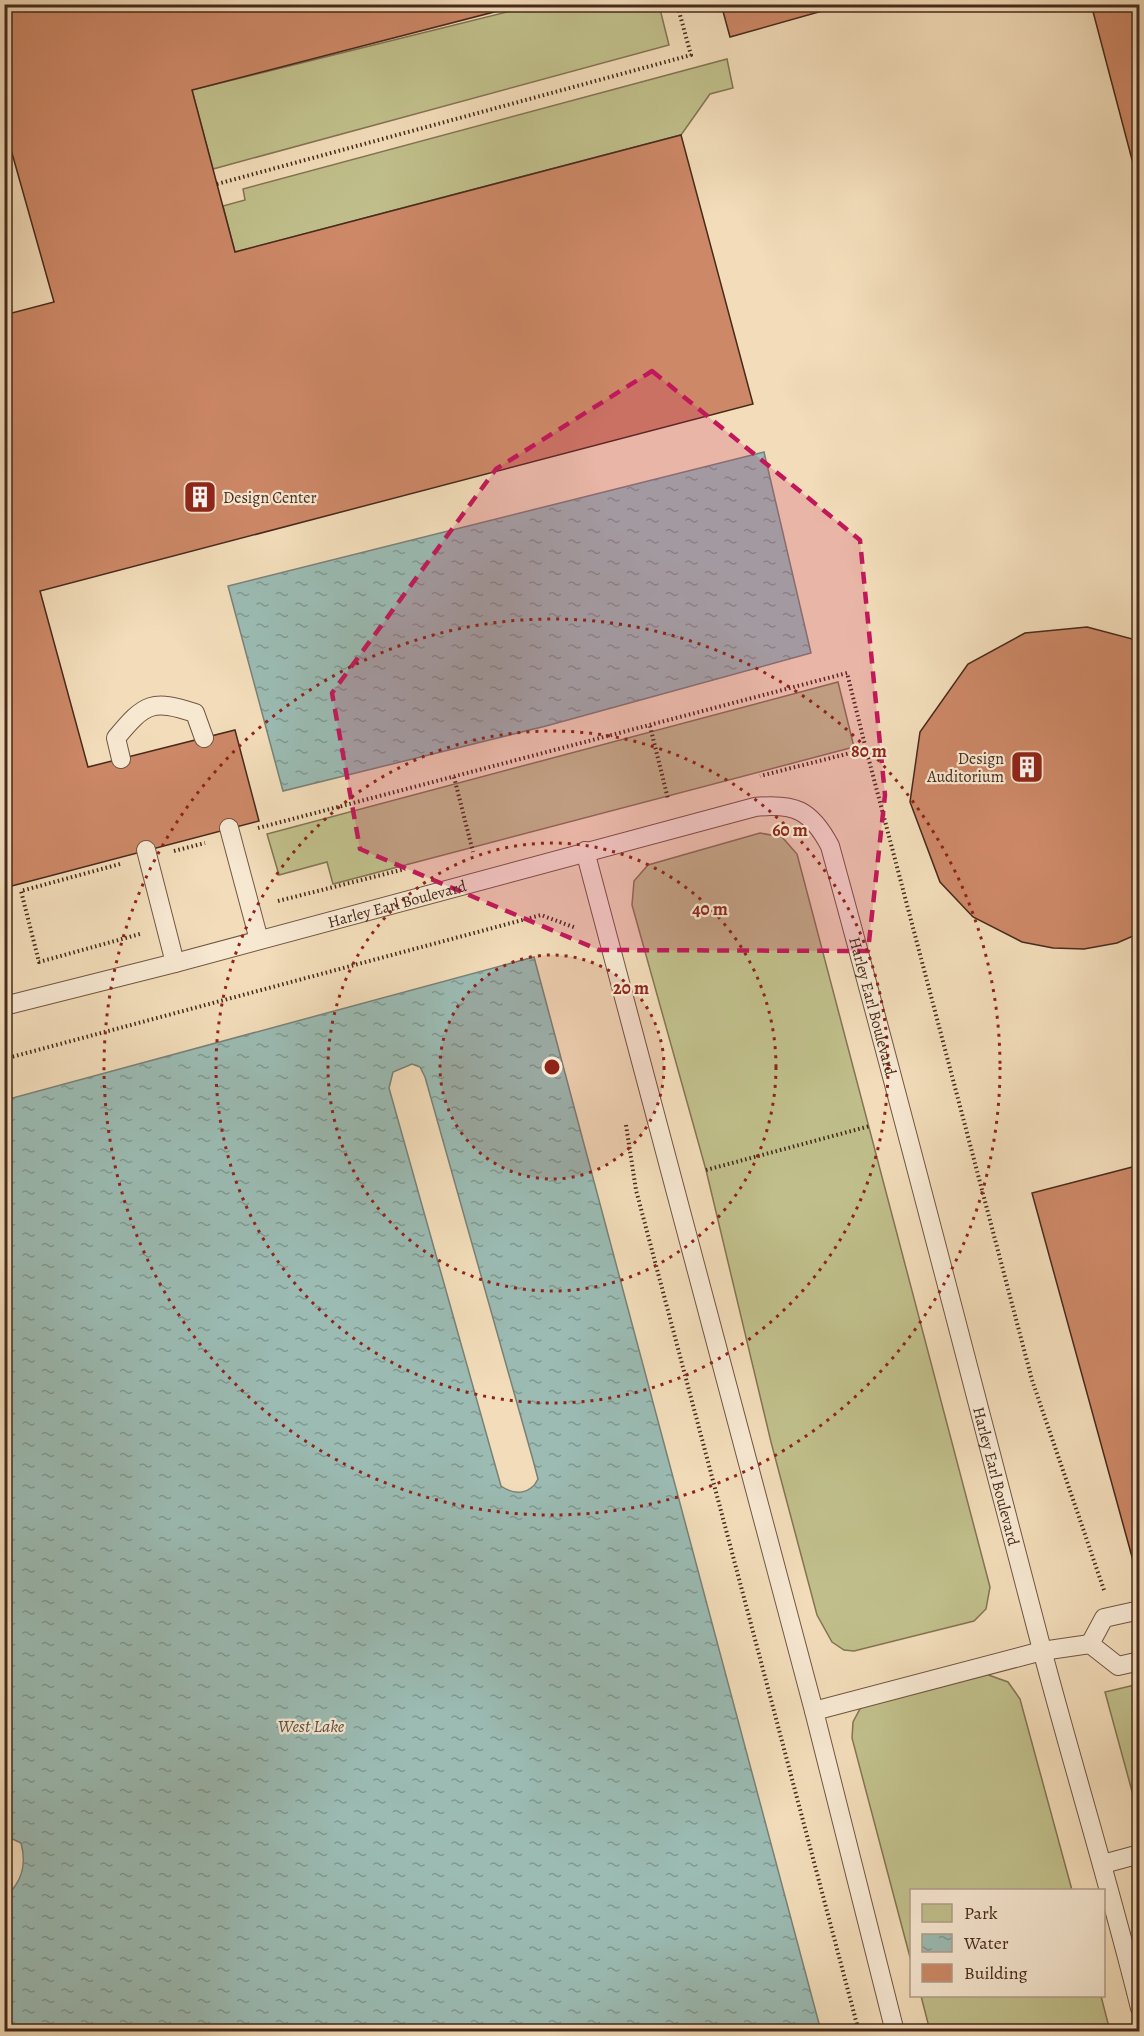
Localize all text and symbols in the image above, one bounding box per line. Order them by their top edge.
building icon: Design Center [182,479,218,515]
place label: Design Center [223,487,317,509]
text: 80 m [851,739,887,763]
place label: Design Auditorium [926,748,1004,788]
building icon: Design Auditorium [1009,749,1045,785]
text: 60 m [772,818,808,842]
street label: Harley Earl Boulevard [325,875,469,933]
text: 40 m [692,897,728,921]
street label: Harley Earl Boulevard [843,935,901,1078]
text: 20 m [613,976,649,1000]
centre of rings [542,1057,562,1077]
street label: Harley Earl Boulevard [967,1404,1024,1548]
water label: West Lake [278,1714,345,1738]
legend [910,1889,1105,1997]
text: Park [964,1901,998,1925]
text: Water [963,1931,1009,1955]
text: Building [964,1961,1028,1985]

